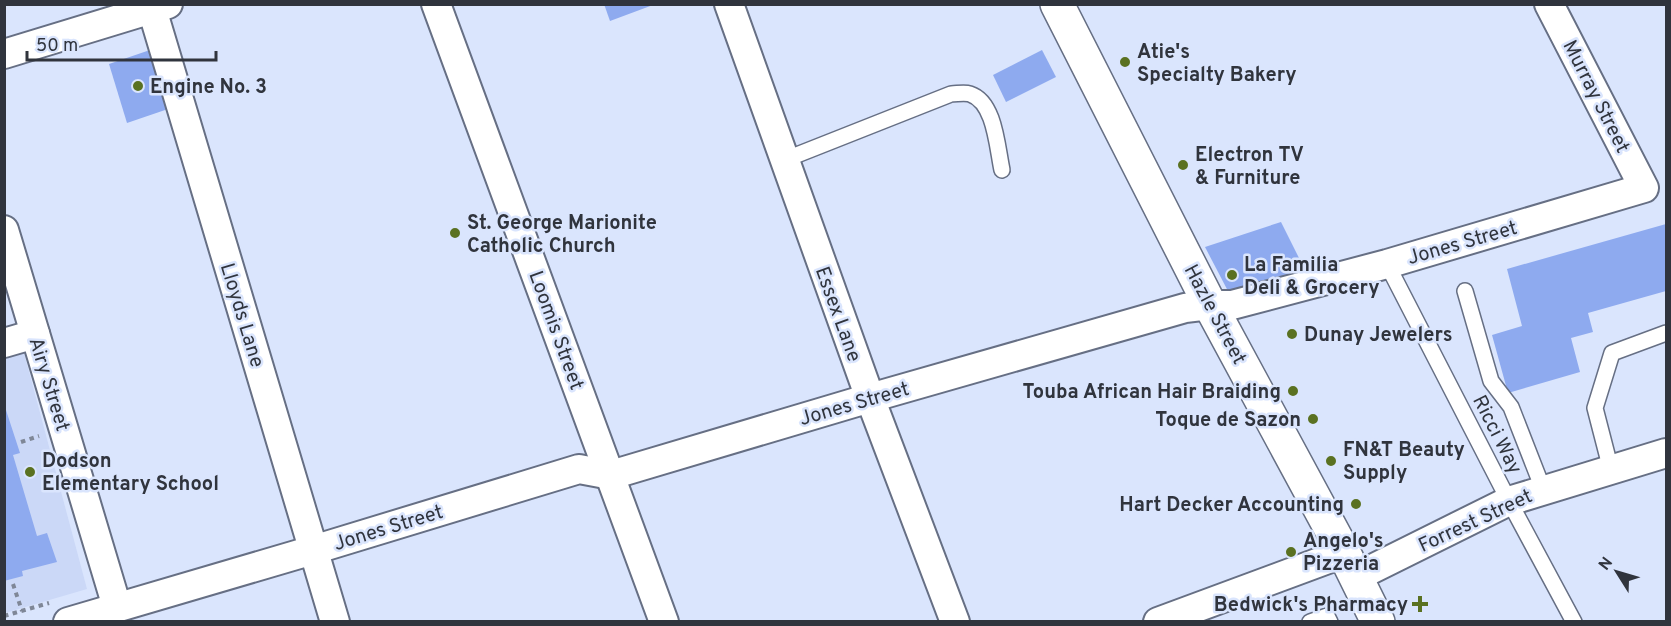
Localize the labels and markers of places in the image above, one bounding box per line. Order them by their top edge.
place label: Atie's Specialty Bakery [1137,40,1297,89]
marker: Atie's Specialty Bakery [1118,55,1132,69]
place label: Engine No. 3 [150,75,267,101]
marker: Engine No. 3 [131,79,145,93]
place label: Electron TV & Furniture [1195,143,1304,192]
marker: Electron TV & Furniture [1176,158,1190,172]
place label: St. George Marionite Catholic Church [467,211,657,260]
marker: St. George Marionite Catholic Church [448,226,462,240]
place label: La Familia Deli & Grocery [1244,253,1380,302]
marker: La Familia Deli & Grocery [1225,268,1239,282]
place label: Dunay Jewelers [1304,323,1452,349]
marker: Dunay Jewelers [1285,327,1299,341]
place label: Touba African Hair Braiding [1023,380,1281,406]
marker: Touba African Hair Braiding [1286,384,1300,398]
place label: Toque de Sazon [1155,408,1301,434]
marker: Toque de Sazon [1306,412,1320,426]
place label: FN&T Beauty Supply [1343,438,1465,487]
place label: Dodson Elementary School [42,449,219,498]
marker: FN&T Beauty Supply [1324,454,1338,468]
marker: Dodson Elementary School [23,465,37,479]
place label: Hart Decker Accounting [1119,493,1344,519]
marker: Hart Decker Accounting [1349,497,1363,511]
place label: Angelo's Pizzeria [1303,529,1384,578]
marker: Angelo's Pizzeria [1284,545,1298,559]
place label: Bedwick's Pharmacy [1214,593,1408,619]
marker: Bedwick's Pharmacy [1413,597,1427,611]

